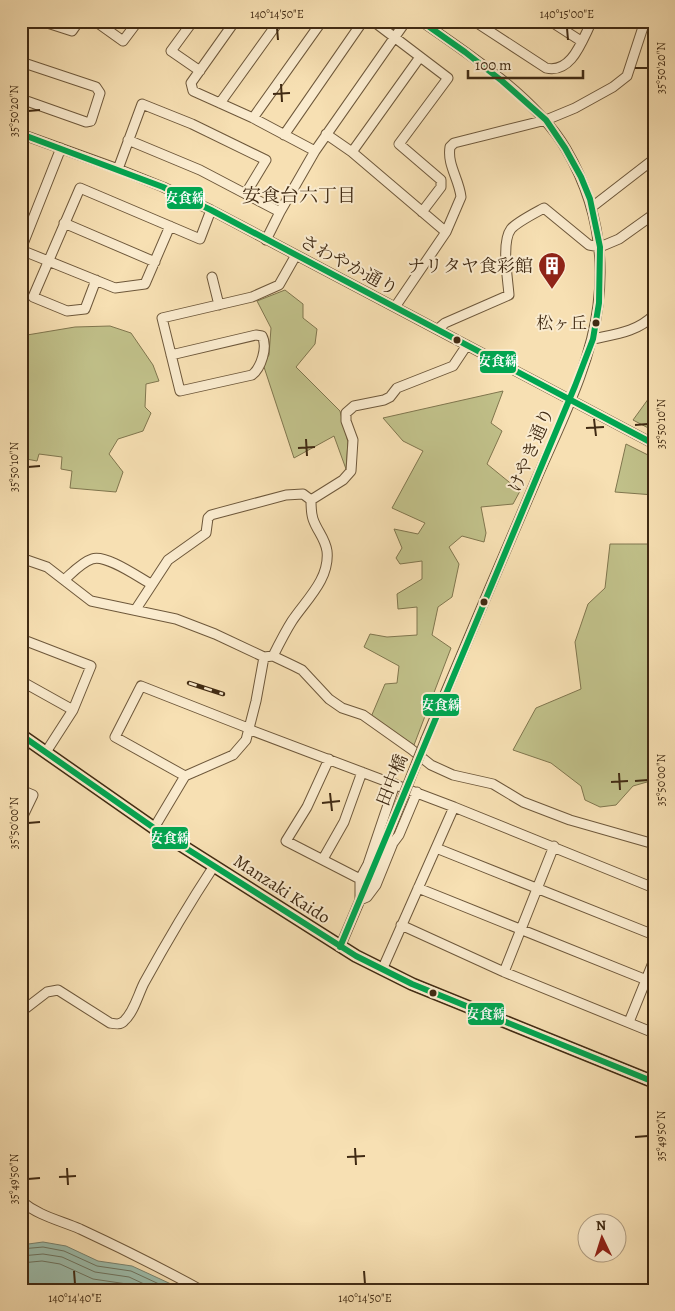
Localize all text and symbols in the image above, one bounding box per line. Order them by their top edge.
text: 140°14'50"E [250,6,304,22]
text: 140°15'00"E [540,6,594,22]
text: 35°50'20"N [653,42,669,94]
scale bar [468,48,582,80]
text: 100 m [475,55,512,75]
text: 35°50'20"N [6,85,22,137]
district label: 安食台六丁目 [242,183,356,209]
line badge: 安食線 [166,186,204,210]
text: 安食線 [164,189,206,208]
street label: さわやか通り [296,229,402,301]
building icon: ナリタヤ食彩館 [537,251,567,290]
place label: ナリタヤ食彩館 [407,254,533,278]
place label: 松ヶ丘 [536,312,587,335]
marker: 松ヶ丘 [591,318,601,328]
unlabelled marker [452,335,462,345]
line badge: 安食線 [479,350,517,374]
text: 安食線 [477,352,519,371]
text: 35°50'10"N [653,399,669,449]
street label: けやき通り [502,404,560,496]
text: 35°50'10"N [6,442,22,492]
unlabelled marker [479,597,489,607]
line badge: 安食線 [422,693,460,717]
text: 安食線 [420,696,462,715]
street label: 田中橋 [371,750,413,810]
text: 35°50'00"N [653,753,669,806]
text: 35°50'00"N [6,796,22,849]
line badge: 安食線 [151,826,189,850]
text: 安食線 [149,829,191,848]
street label: Manzaki Kaido [229,849,335,929]
unlabelled marker [428,988,438,998]
line badge: 安食線 [467,1002,505,1026]
text: 安食線 [465,1005,507,1024]
text: 35°49'50"N [653,1110,669,1161]
text: 35°49'50"N [6,1153,22,1204]
north arrow [578,1214,628,1264]
text: N [595,1216,607,1235]
text: 140°14'40"E [48,1290,102,1306]
text: 140°14'50"E [338,1290,392,1306]

